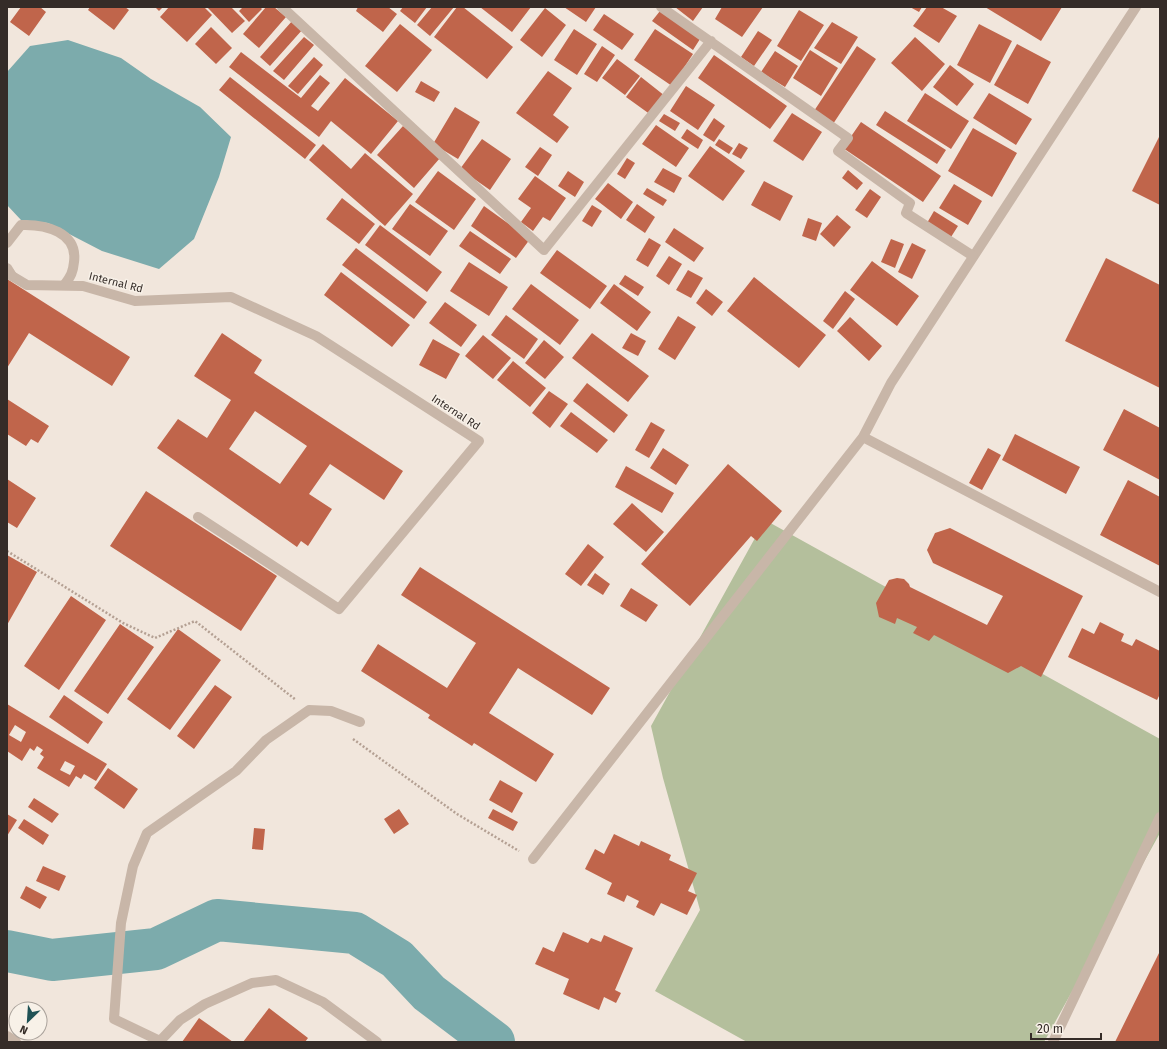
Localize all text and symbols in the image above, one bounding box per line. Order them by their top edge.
street label: Internal Rd [87,269,144,295]
street label: Internal Rd [429,392,482,433]
north arrow [8,1001,48,1041]
scale bar [1031,1015,1101,1041]
text: N [18,1022,30,1037]
text: 20 m [1037,1022,1063,1036]

